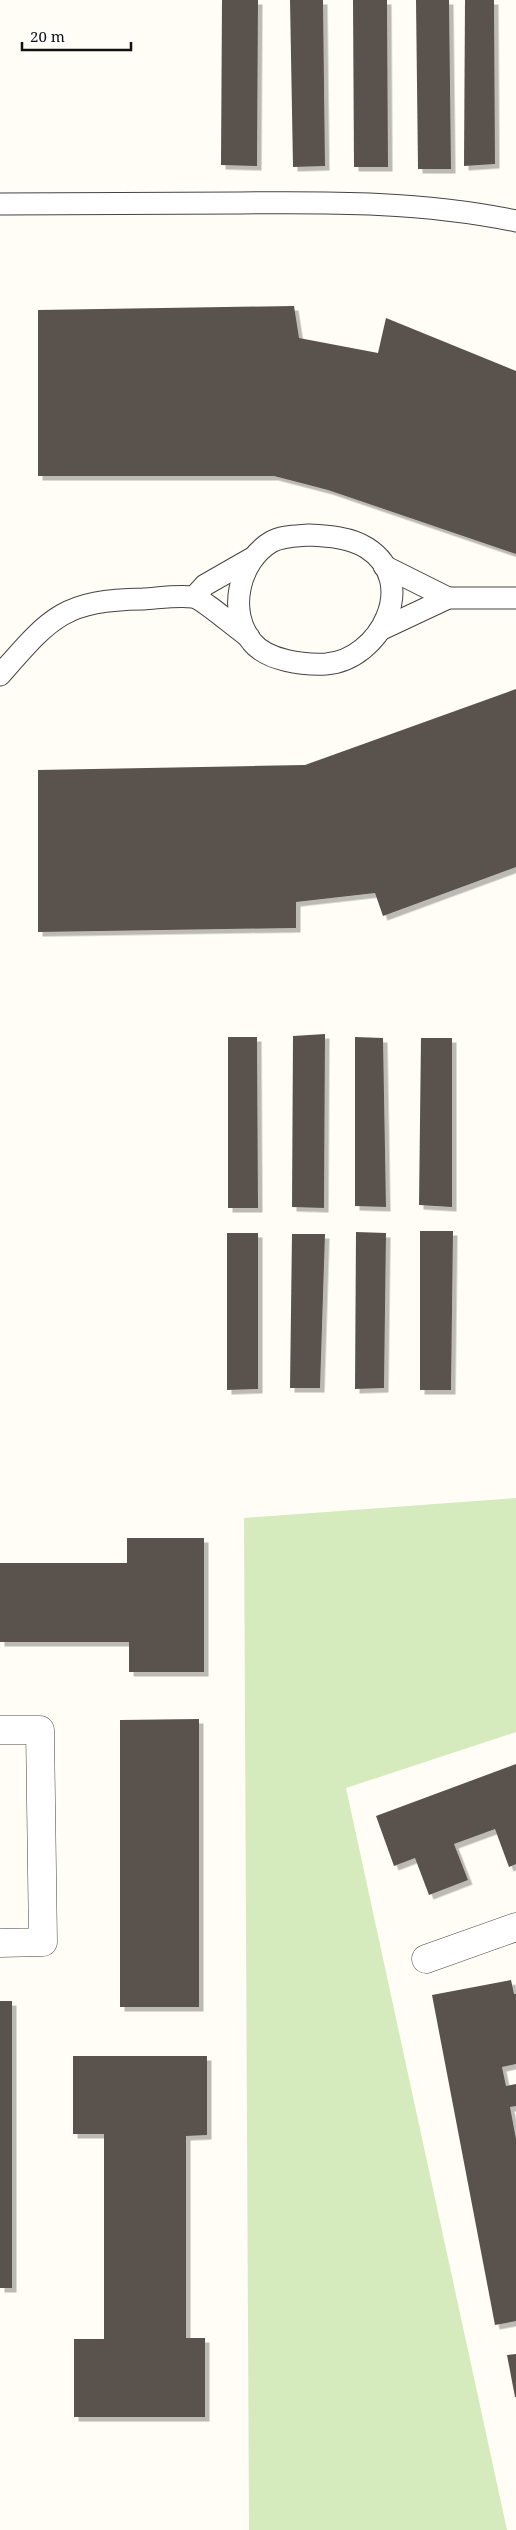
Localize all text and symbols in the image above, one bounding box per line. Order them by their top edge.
scale bar [22,20,131,52]
text: 20 m [30,26,65,46]

